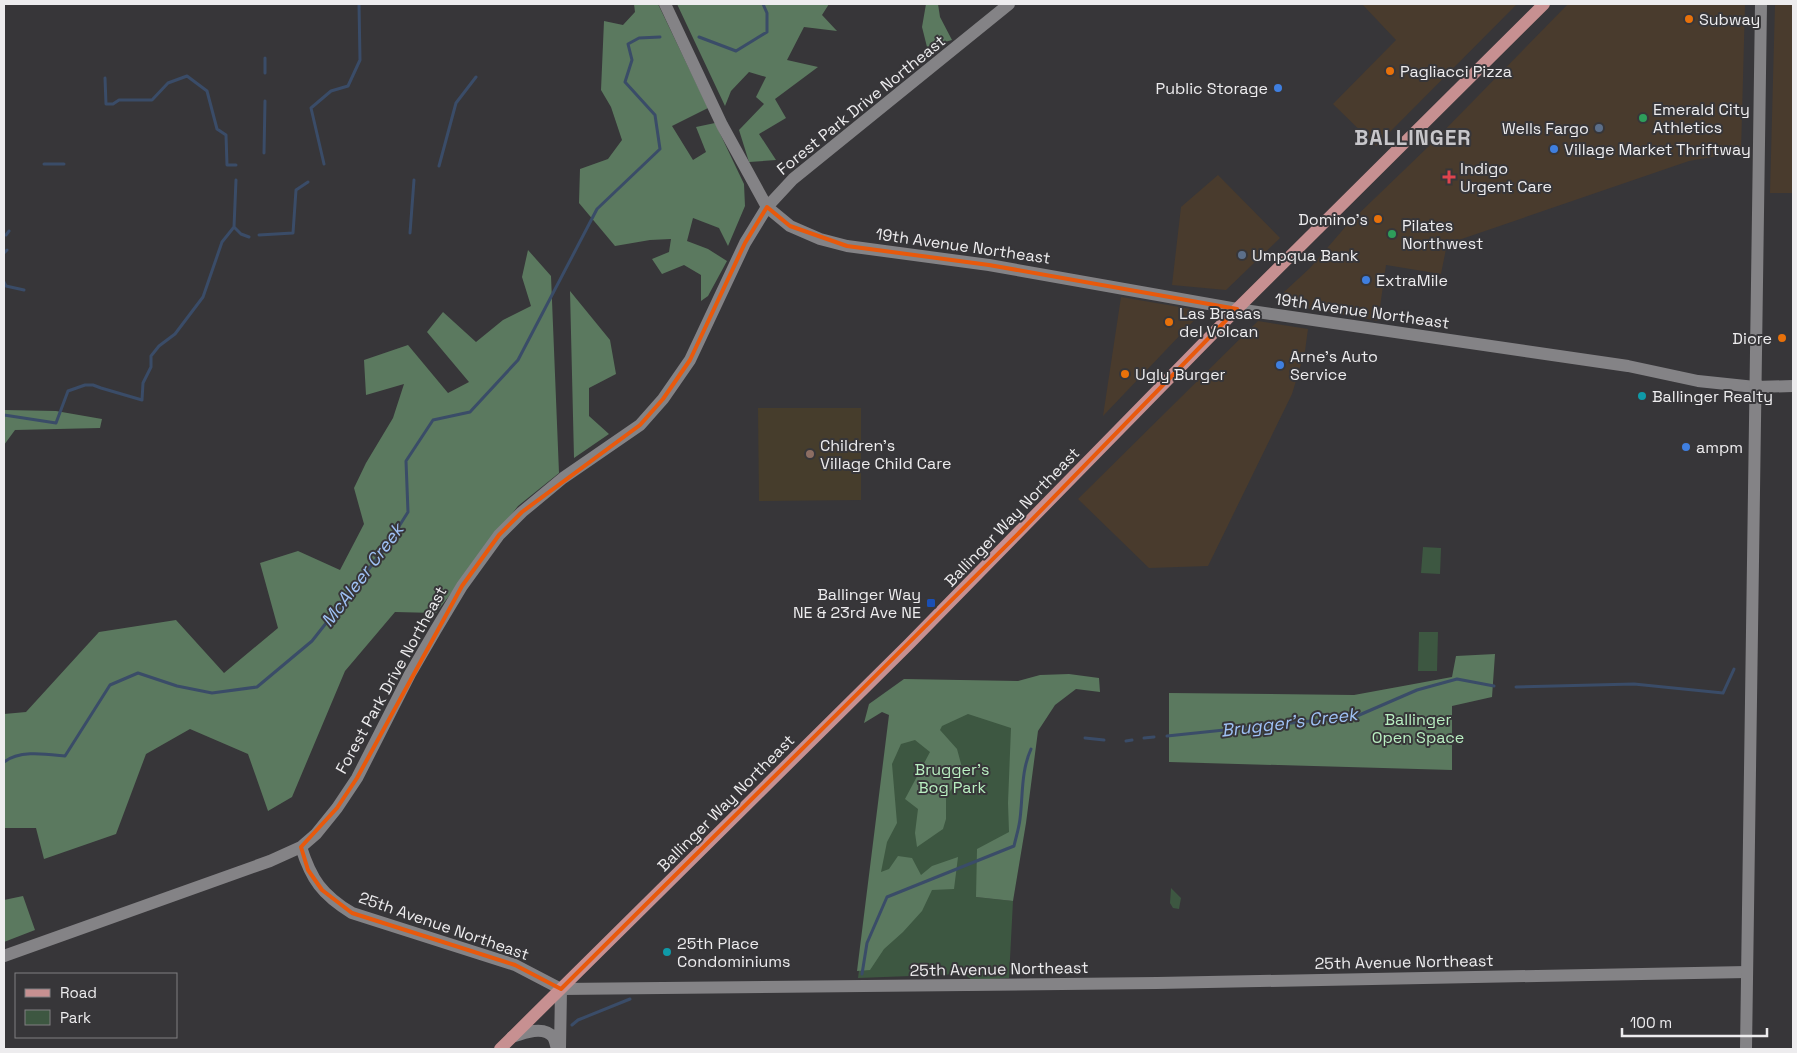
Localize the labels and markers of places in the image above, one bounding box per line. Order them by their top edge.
place label: Subway [1699,9,1760,30]
marker: Subway [1683,13,1695,25]
place label: Pagliacci Pizza [1400,61,1512,82]
marker: Pagliacci Pizza [1384,65,1396,77]
place label: Public Storage [1156,78,1268,99]
marker: Public Storage [1272,82,1284,94]
place label: Emerald City Athletics [1653,99,1750,138]
marker: Emerald City Athletics [1637,112,1649,124]
place label: Wells Fargo [1502,118,1589,139]
marker: Wells Fargo [1593,122,1605,134]
place label: Village Market Thriftway [1564,139,1751,160]
marker: Village Market Thriftway [1548,143,1560,155]
place label: Indigo Urgent Care [1460,158,1552,197]
marker: Indigo Urgent Care [1442,170,1456,184]
place label: Domino's [1298,209,1368,230]
marker: Domino's [1372,213,1384,225]
place label: Pilates Northwest [1402,215,1483,254]
marker: Pilates Northwest [1386,228,1398,240]
place label: Umpqua Bank [1252,245,1359,266]
marker: Umpqua Bank [1236,249,1248,261]
place label: ExtraMile [1376,270,1448,291]
marker: ExtraMile [1360,274,1372,286]
place label: Las Brasas del Volcan [1179,303,1261,342]
marker: Las Brasas del Volcan [1163,316,1175,328]
place label: Diore [1732,328,1772,349]
marker: Diore [1776,332,1788,344]
place label: Arne’s Auto Service [1290,346,1378,385]
marker: Arne’s Auto Service [1274,359,1286,371]
place label: Ugly Burger [1135,364,1226,385]
marker: Ugly Burger [1119,368,1131,380]
place label: Ballinger Realty [1652,386,1773,407]
marker: Ballinger Realty [1636,390,1648,402]
place label: Children's Village Child Care [820,435,952,474]
place label: ampm [1696,437,1743,458]
marker: ampm [1680,441,1692,453]
marker: Children's Village Child Care [804,448,816,460]
place label: Ballinger Way NE & 23rd Ave NE [793,584,921,623]
marker: Ballinger Way NE & 23rd Ave NE [925,597,937,609]
place label: 25th Place Condominiums [677,933,791,972]
marker: 25th Place Condominiums [661,946,673,958]

